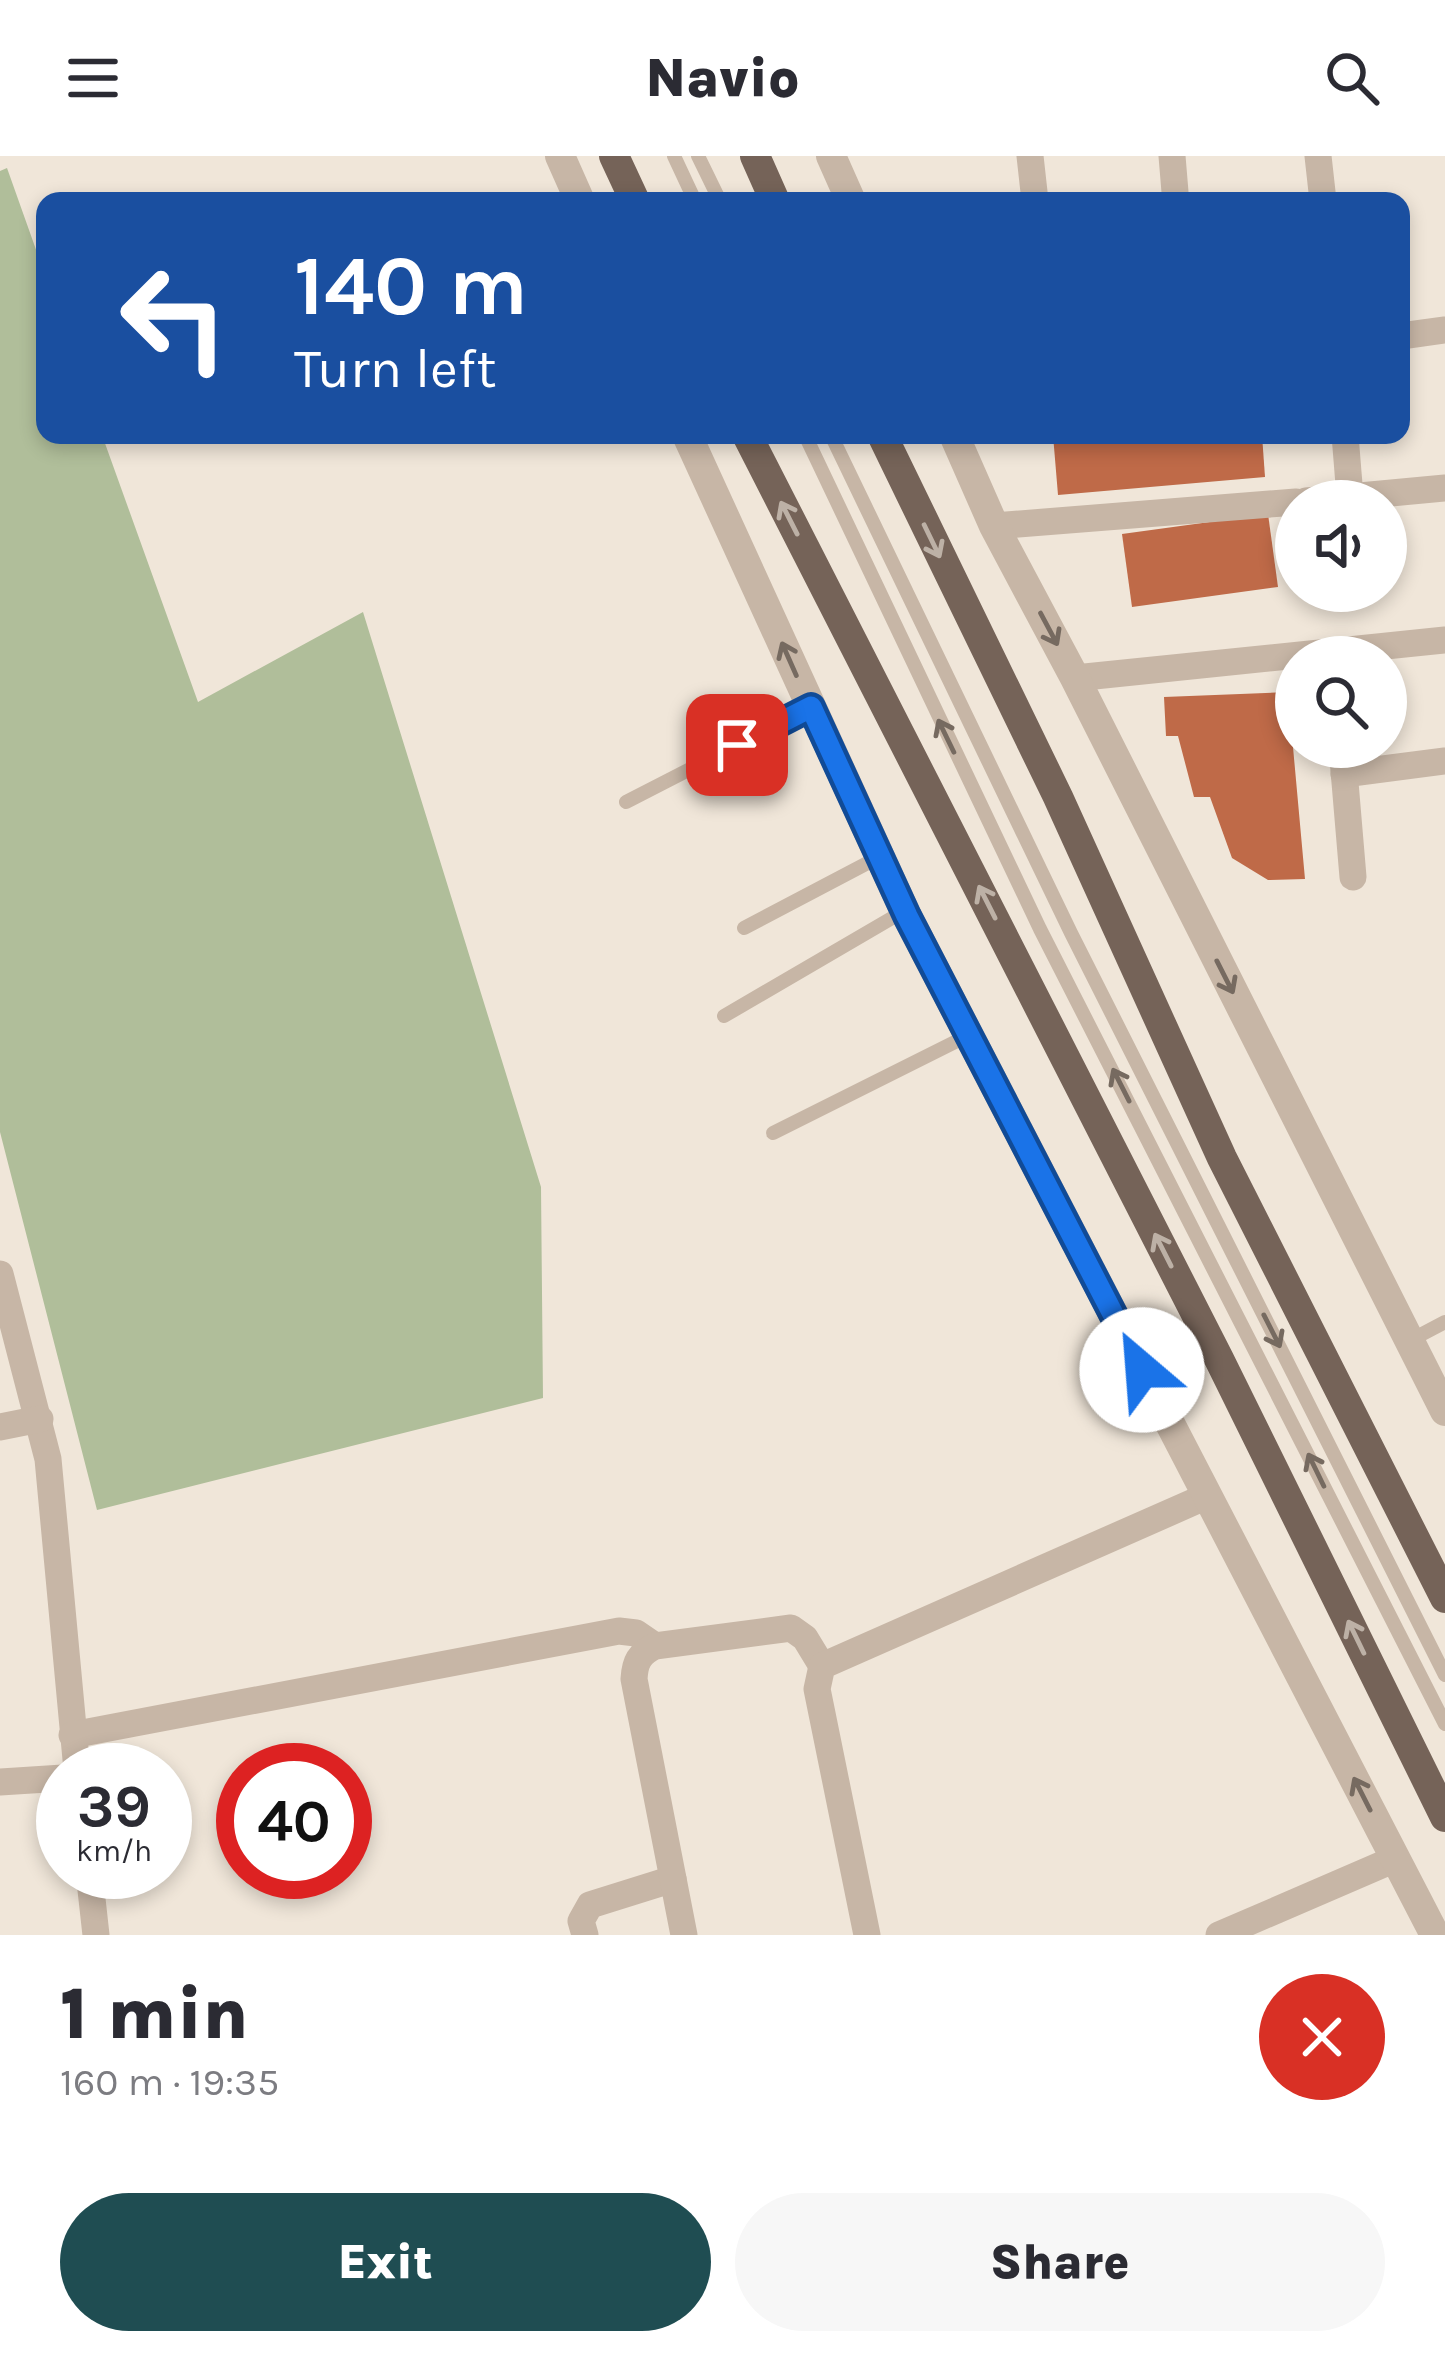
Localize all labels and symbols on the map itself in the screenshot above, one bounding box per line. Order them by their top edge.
one-way arrow [777,501,800,536]
one-way arrow [921,523,944,558]
one-way arrow [1038,611,1061,646]
one-way arrow [776,641,798,677]
pin [686,694,788,796]
one-way arrow [934,719,956,755]
one-way arrow [975,885,998,920]
one-way arrow [1215,959,1238,994]
one-way arrow [1108,1068,1131,1103]
one-way arrow [1151,1233,1174,1268]
position arrow [1079,1307,1205,1433]
one-way arrow [1261,1313,1284,1349]
one-way arrow [1304,1453,1327,1488]
one-way arrow [1344,1619,1366,1655]
speed limit sign: 40 [216,1743,372,1899]
one-way arrow [1349,1776,1372,1812]

